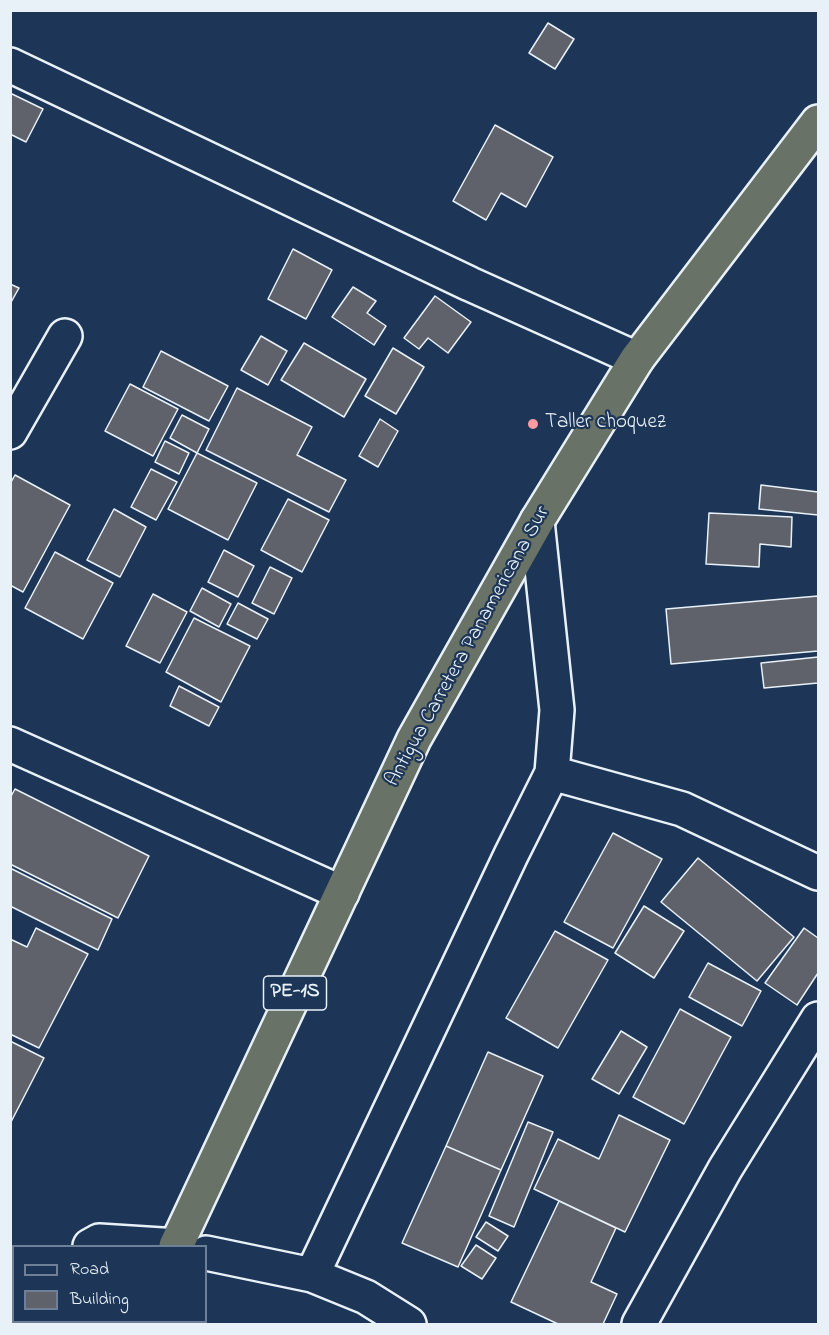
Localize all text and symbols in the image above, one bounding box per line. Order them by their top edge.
place label: Taller choquez [545,411,666,437]
marker: Taller choquez [526,417,540,431]
street label: Antigua Carretera Panamericana Sur [381,503,557,791]
road number: PE-1S [264,976,326,1010]
legend [12,1245,207,1323]
text: Road [70,1257,109,1283]
text: Building [70,1287,129,1313]

